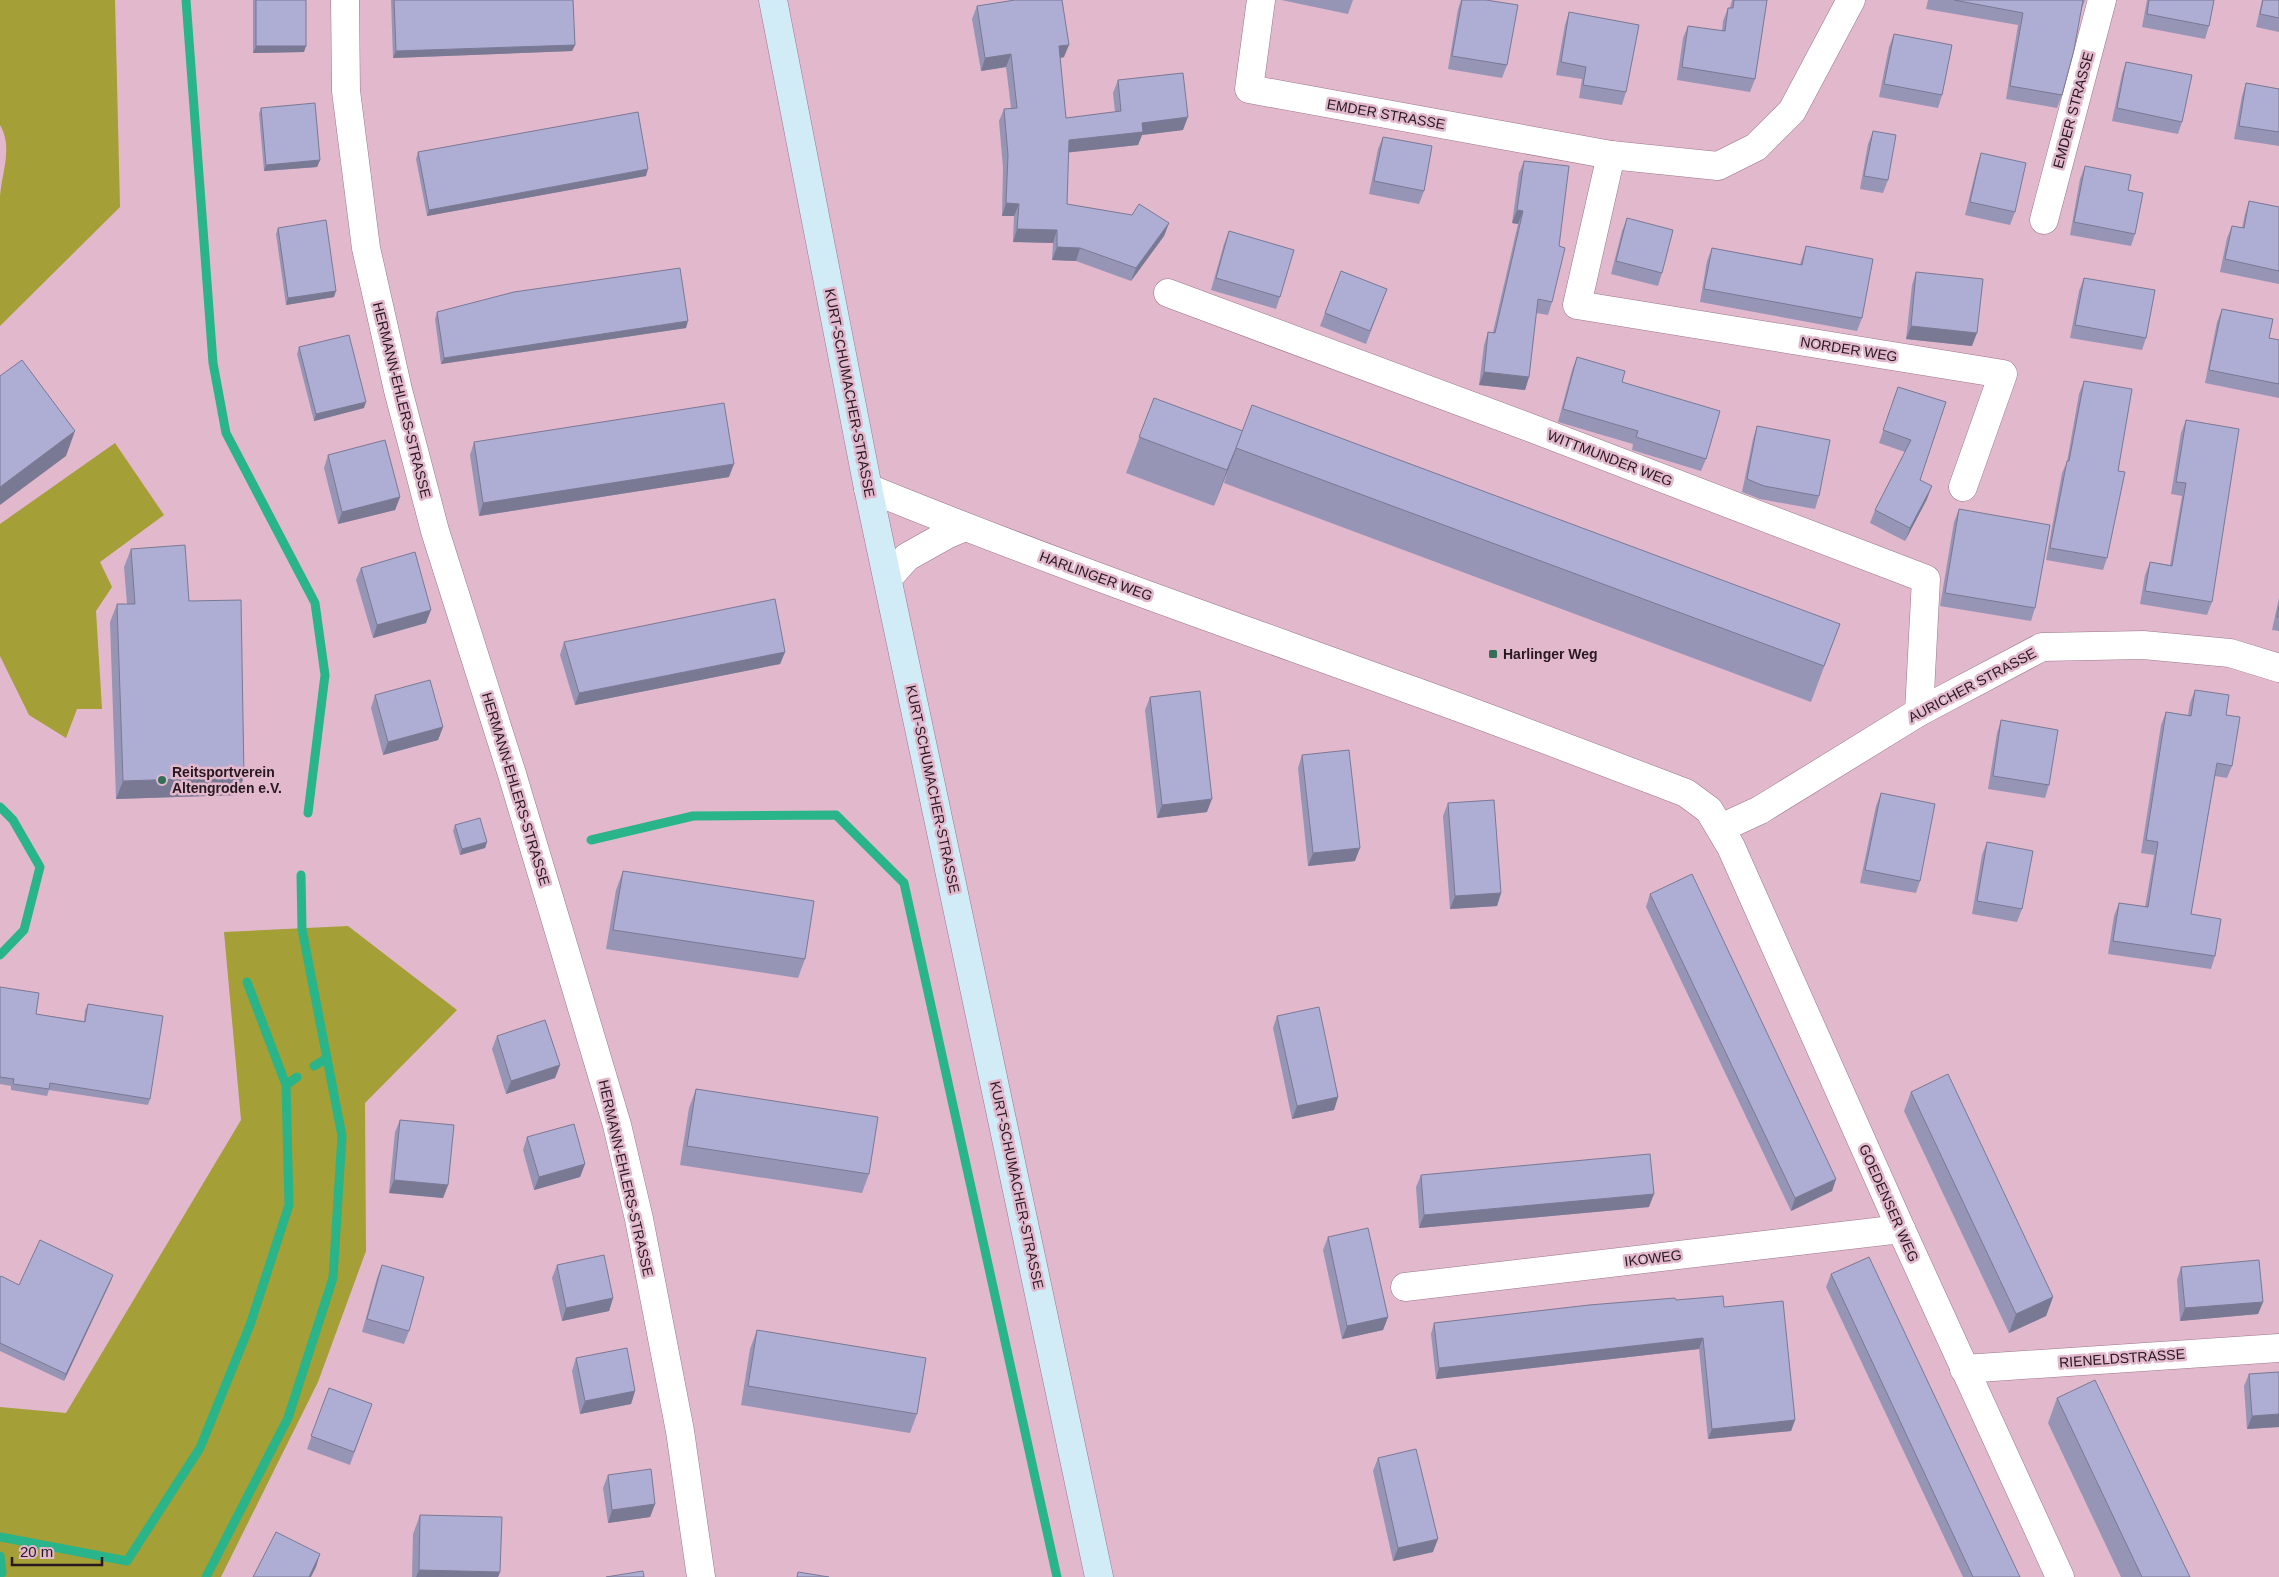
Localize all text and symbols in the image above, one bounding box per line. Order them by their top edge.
street label: EMDER STRASSE [2050,50,2096,170]
street label: EMDER STRASSE [1326,96,1446,132]
street label: KURT-SCHUMACHER-STRASSE [822,287,878,499]
street label: HERMANN-EHLERS-STRASSE [370,300,434,500]
street label: NORDER WEG [1799,333,1899,365]
street label: WITTMUNDER WEG [1545,427,1675,489]
street label: HARLINGER WEG [1037,548,1155,604]
street label: AURICHER STRASSE [1905,645,2039,725]
place label: Harlinger Weg [1503,646,1598,662]
marker: Harlinger Weg [1487,648,1499,660]
street label: KURT-SCHUMACHER-STRASSE [903,684,963,894]
street label: HERMANN-EHLERS-STRASSE [479,690,553,888]
place label: Reitsportverein Altengroden e.V. [172,764,282,796]
marker: Reitsportverein Altengroden e.V. [156,774,168,786]
street label: HERMANN-EHLERS-STRASSE [596,1078,656,1278]
street label: KURT-SCHUMACHER-STRASSE [987,1080,1047,1290]
street label: GOEDENSER WEG [1856,1142,1922,1264]
street label: IKOWEG [1623,1247,1683,1269]
street label: RIENELDSTRASSE [2059,1346,2185,1370]
scale bar [12,1534,102,1566]
text: 20 m [20,1543,53,1560]

